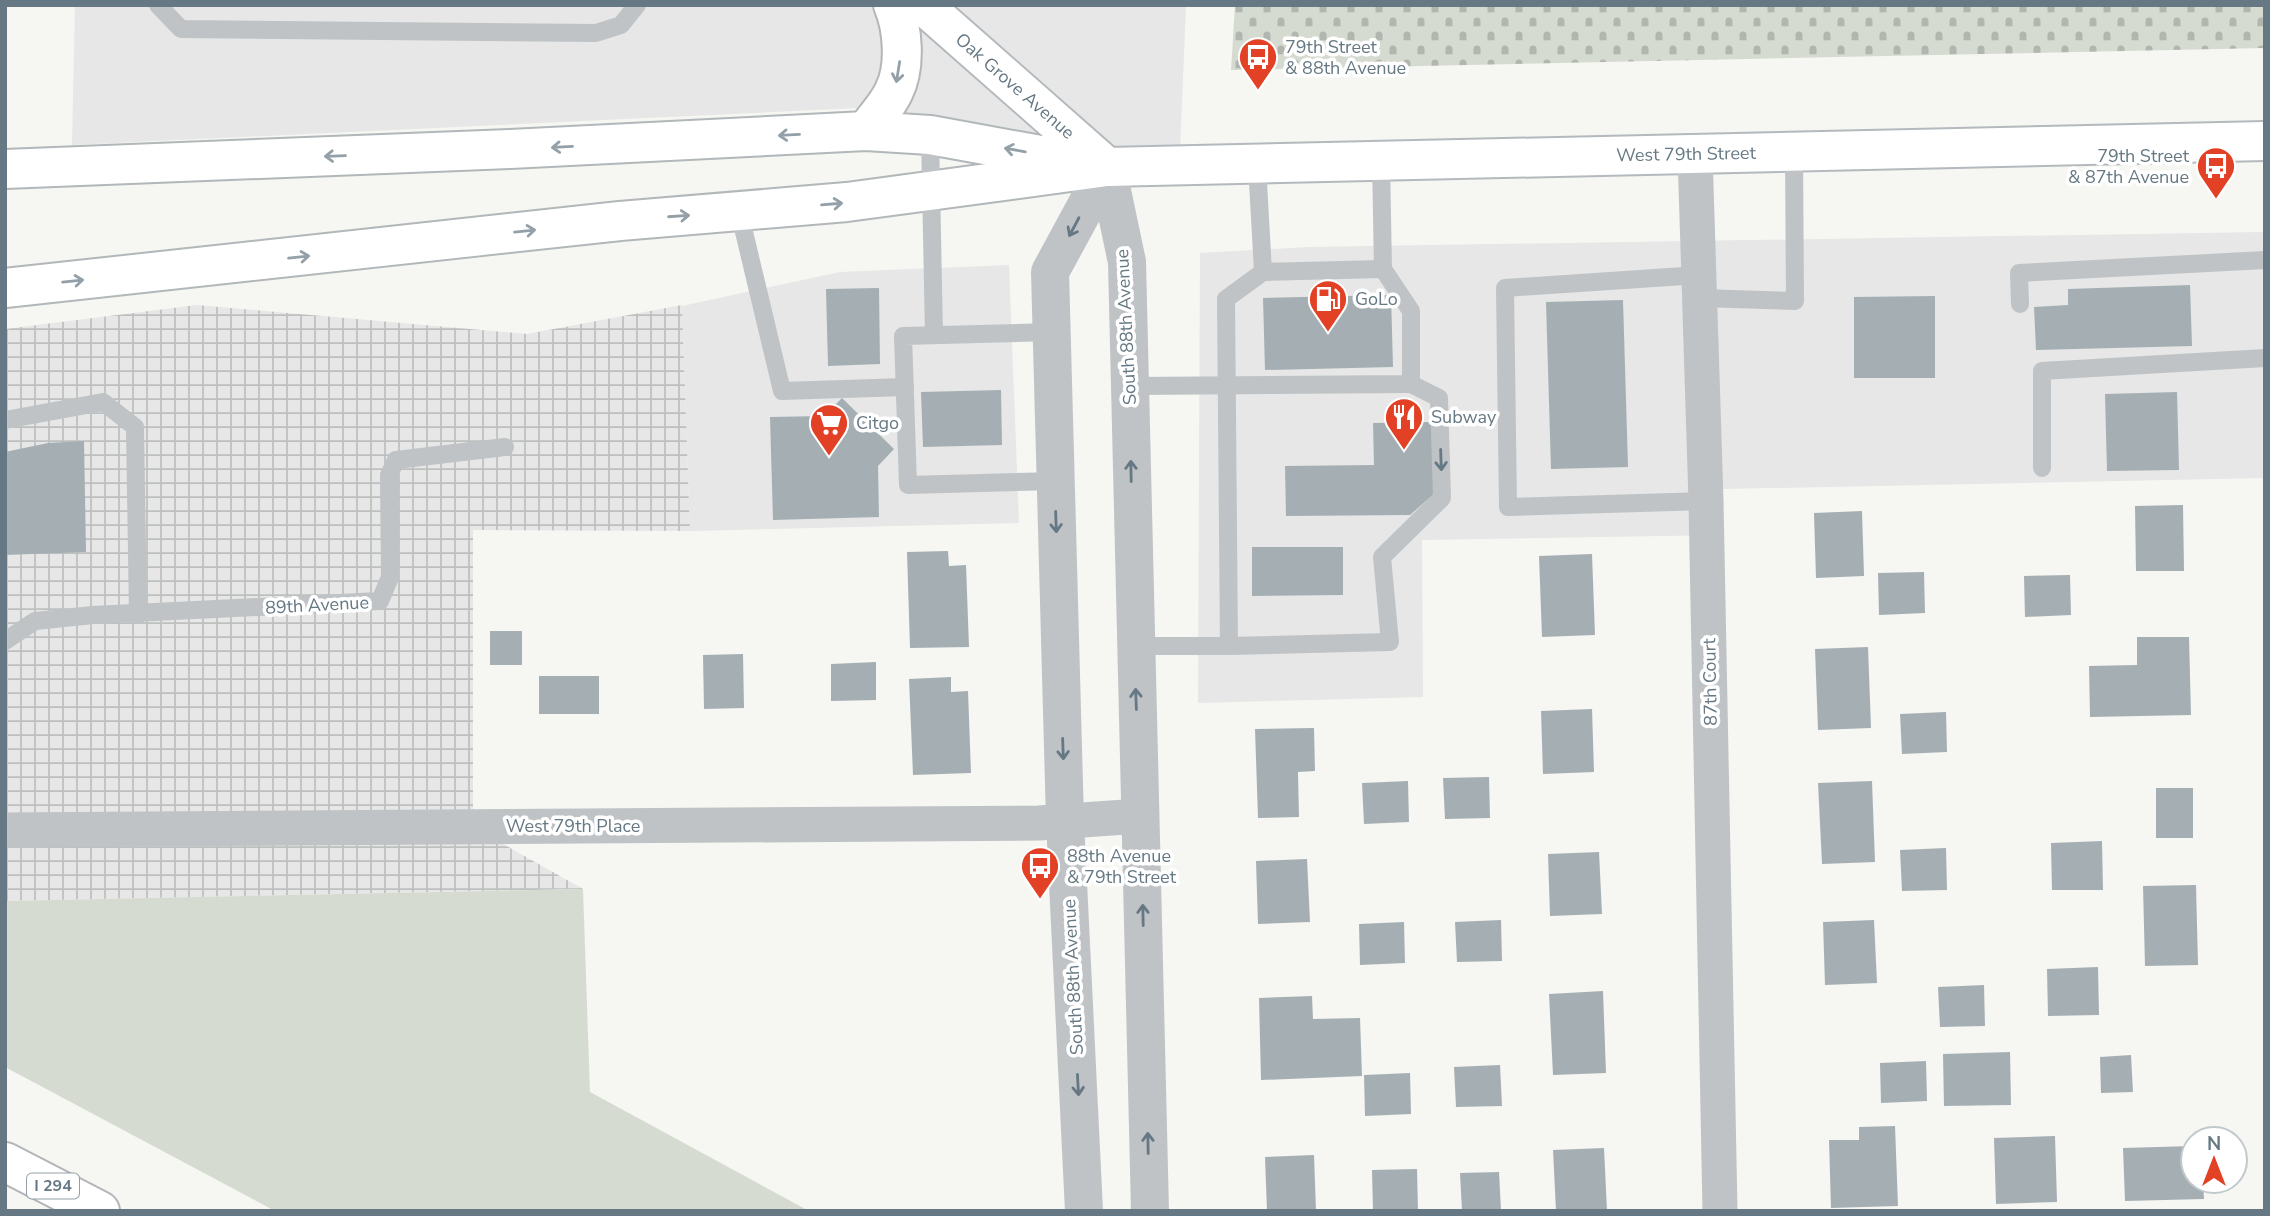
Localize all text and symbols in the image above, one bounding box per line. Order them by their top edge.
street label: Oak Grove Avenue [950,27,1080,145]
place label: 79th Street & 88th Avenue [1285,35,1406,80]
bus stop icon: 79th Street & 88th Avenue [1237,36,1279,91]
one-way arrow [891,60,904,83]
one-way arrow [779,129,801,142]
one-way arrow [551,140,574,153]
street label: West 79th Street [1616,141,1757,167]
one-way arrow [1004,143,1027,157]
place label: 79th Street & 87th Avenue [2068,144,2190,189]
bus stop icon: 79th Street & 87th Avenue [2195,145,2237,200]
one-way arrow [324,150,347,163]
one-way arrow [820,197,842,210]
one-way arrow [668,209,690,222]
one-way arrow [1067,216,1080,237]
one-way arrow [514,225,536,238]
street label: South 88th Avenue [1110,248,1142,406]
one-way arrow [288,250,310,263]
one-way arrow [61,274,84,287]
fuel station icon: GoLo [1307,278,1349,333]
place label: GoLo [1355,287,1398,311]
restaurant icon: Subway [1383,396,1425,451]
supermarket icon: Citgo [808,402,850,457]
place label: Subway [1431,405,1497,429]
place label: Citgo [856,411,899,435]
one-way arrow [1434,448,1447,471]
one-way arrow [1125,460,1138,483]
one-way arrow [1049,510,1062,533]
street label: 89th Avenue [264,590,370,620]
street label: 87th Court [1697,637,1723,726]
one-way arrow [1130,687,1143,710]
one-way arrow [1056,737,1069,760]
street label: West 79th Place [506,814,640,838]
place label: 88th Avenue & 79th Street [1067,844,1177,889]
bus stop icon: 88th Avenue & 79th Street [1019,845,1061,900]
street label: South 88th Avenue [1057,898,1089,1056]
one-way arrow [1136,904,1149,927]
one-way arrow [1071,1073,1084,1096]
north arrow [2179,1125,2249,1195]
one-way arrow [1141,1131,1155,1154]
text: N [2207,1131,2221,1157]
road number: I 294 [27,1174,79,1198]

